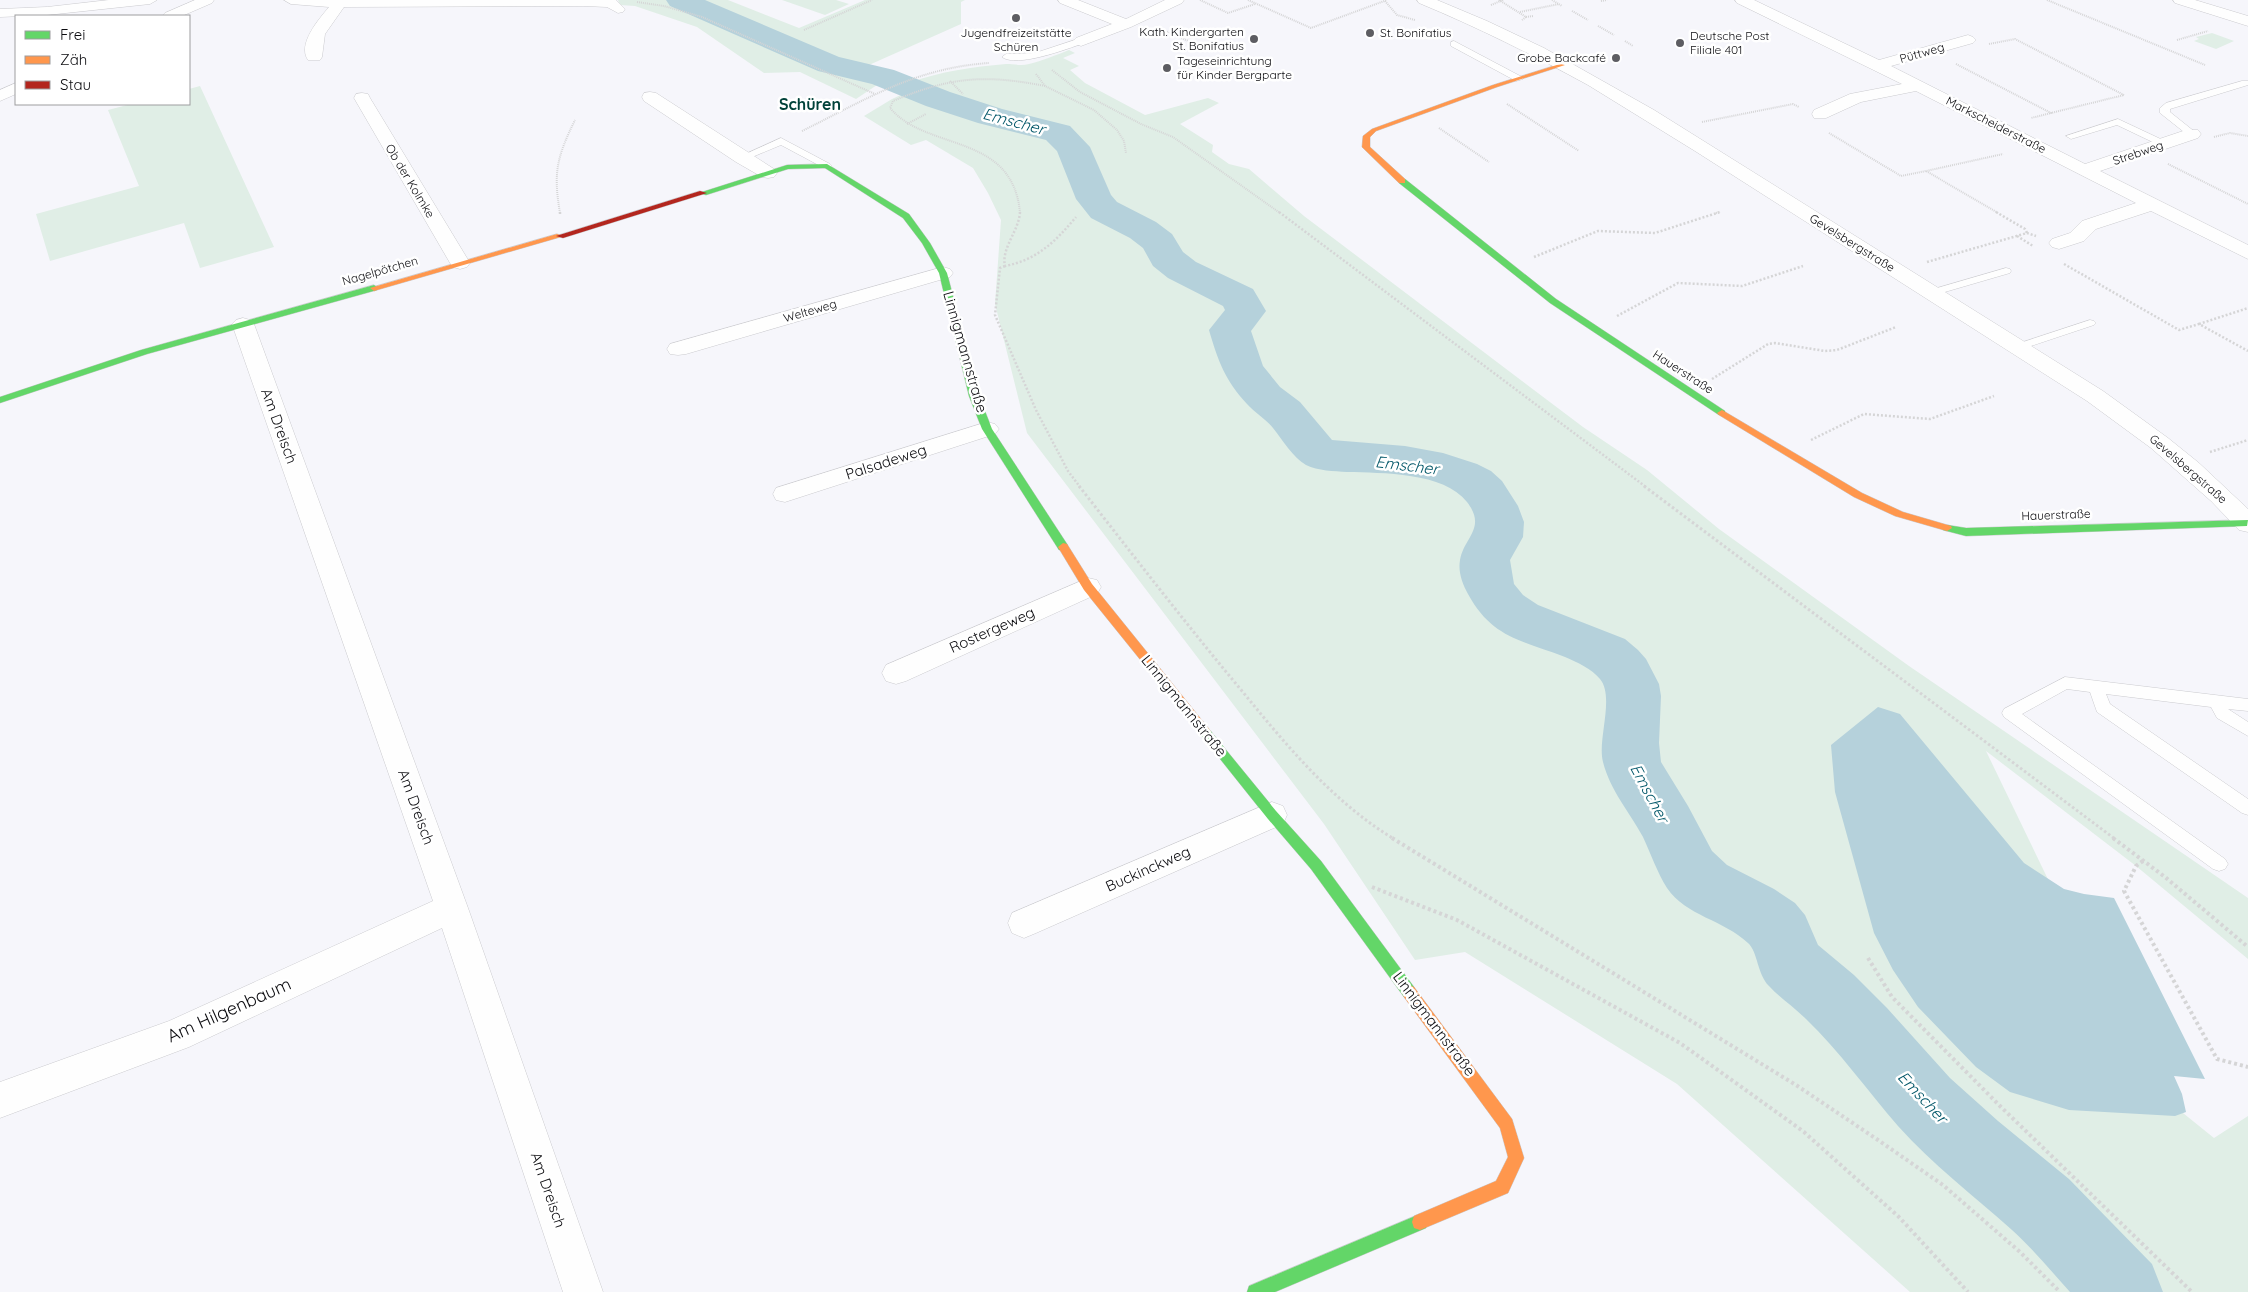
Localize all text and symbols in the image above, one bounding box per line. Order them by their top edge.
marker: Jugendfreizeitstätte Schüren [1010,12,1022,24]
legend [15,15,190,105]
place label: Kath. Kindergarten St. Bonifatius [1139,24,1244,53]
text: Frei [60,25,86,44]
place label: Jugendfreizeitstätte Schüren [961,25,1072,54]
place label: St. Bonifatius [1380,25,1452,40]
marker: St. Bonifatius [1364,27,1376,39]
place label: Deutsche Post Filiale 401 [1690,28,1769,57]
marker: Kath. Kindergarten St. Bonifatius [1248,33,1260,45]
marker: Deutsche Post Filiale 401 [1674,37,1686,49]
street label: Püttweg [1898,39,1946,66]
text: Zäh [60,50,87,69]
place label: Grobe Backcafé [1517,50,1606,65]
marker: Grobe Backcafé [1610,52,1622,64]
place label: Tageseinrichtung für Kinder Bergparte [1177,53,1292,82]
marker: Tageseinrichtung für Kinder Bergparte [1161,62,1173,74]
text: Stau [60,75,91,94]
street label: Markscheiderstraße [1944,93,2049,156]
district label: Schüren [779,94,841,114]
water label: Emscher [981,103,1049,139]
street label: Strebweg [2111,137,2165,168]
street label: Ob der Kolmke [383,141,438,221]
street label: Gevelsbergstraße [1807,210,1898,275]
street label: Nagelpötchen [340,253,419,288]
street label: Linnigmannstraße [939,289,992,415]
street label: Welteweg [781,296,838,325]
street label: Hauerstraße [1650,346,1717,397]
street label: Am Dreisch [257,386,302,466]
street label: Gevelsbergstraße [2146,431,2230,507]
street label: Palsadeweg [843,439,929,484]
water label: Emscher [1374,451,1442,479]
street label: Hauerstraße [2021,506,2091,523]
street label: Rostergeweg [946,602,1038,657]
street label: Linnigmannstraße [1137,651,1231,760]
water label: Emscher [1626,760,1675,827]
street label: Am Dreisch [394,767,439,847]
street label: Buckinckweg [1102,841,1193,896]
street label: Linnigmannstraße [1389,968,1480,1080]
street label: Am Hilgenbaum [163,972,294,1047]
water label: Emscher [1894,1067,1953,1128]
street label: Am Dreisch [527,1150,570,1230]

